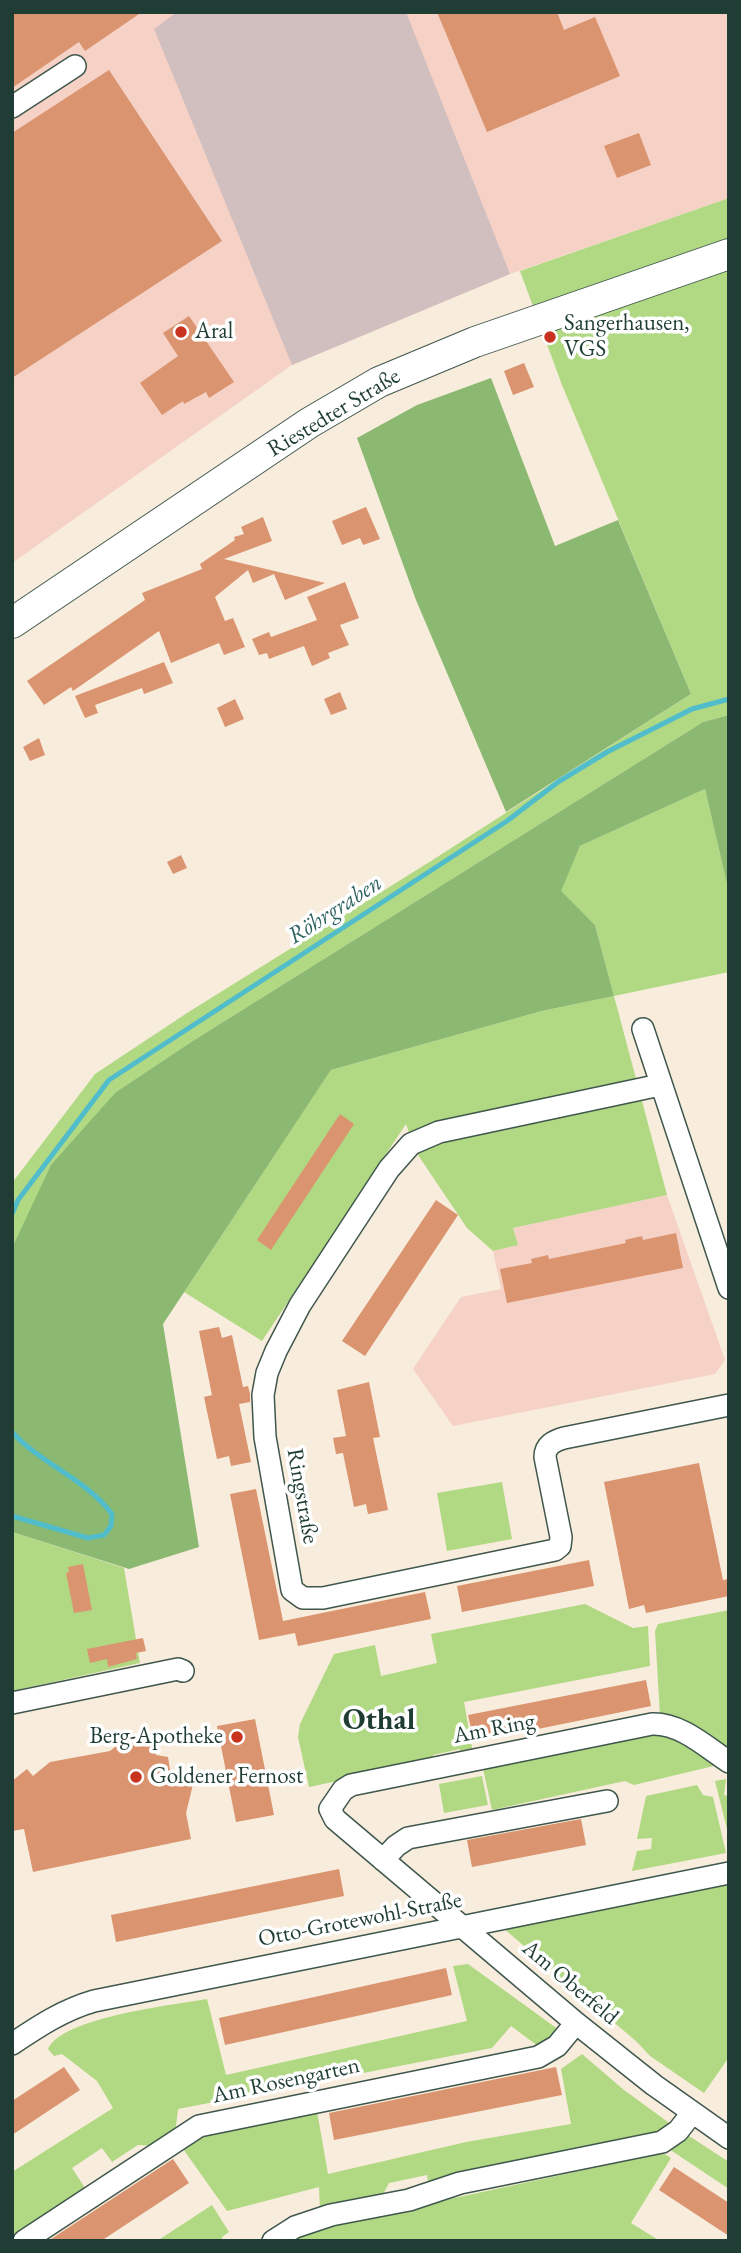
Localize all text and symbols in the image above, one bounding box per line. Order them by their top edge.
place label: Sangerhausen, VGS [564,310,690,364]
place label: Aral [195,318,233,346]
marker: Aral [173,324,189,340]
marker: Sangerhausen, VGS [542,329,558,345]
street label: Riestedter Straße [263,363,405,463]
water label: Röhrgraben [282,869,388,951]
street label: Ringstraße [280,1446,324,1546]
district label: Othal [343,1703,415,1739]
street label: Am Ring [451,1708,537,1750]
place label: Berg-Apotheke [90,1723,223,1751]
marker: Berg-Apotheke [229,1729,245,1745]
place label: Goldener Fernost [150,1763,303,1791]
marker: Goldener Fernost [128,1769,144,1785]
street label: Otto-Grotewohl-Straße [256,1887,464,1953]
street label: Am Oberfeld [516,1935,624,2031]
street label: Am Rosengarten [210,2052,362,2110]

